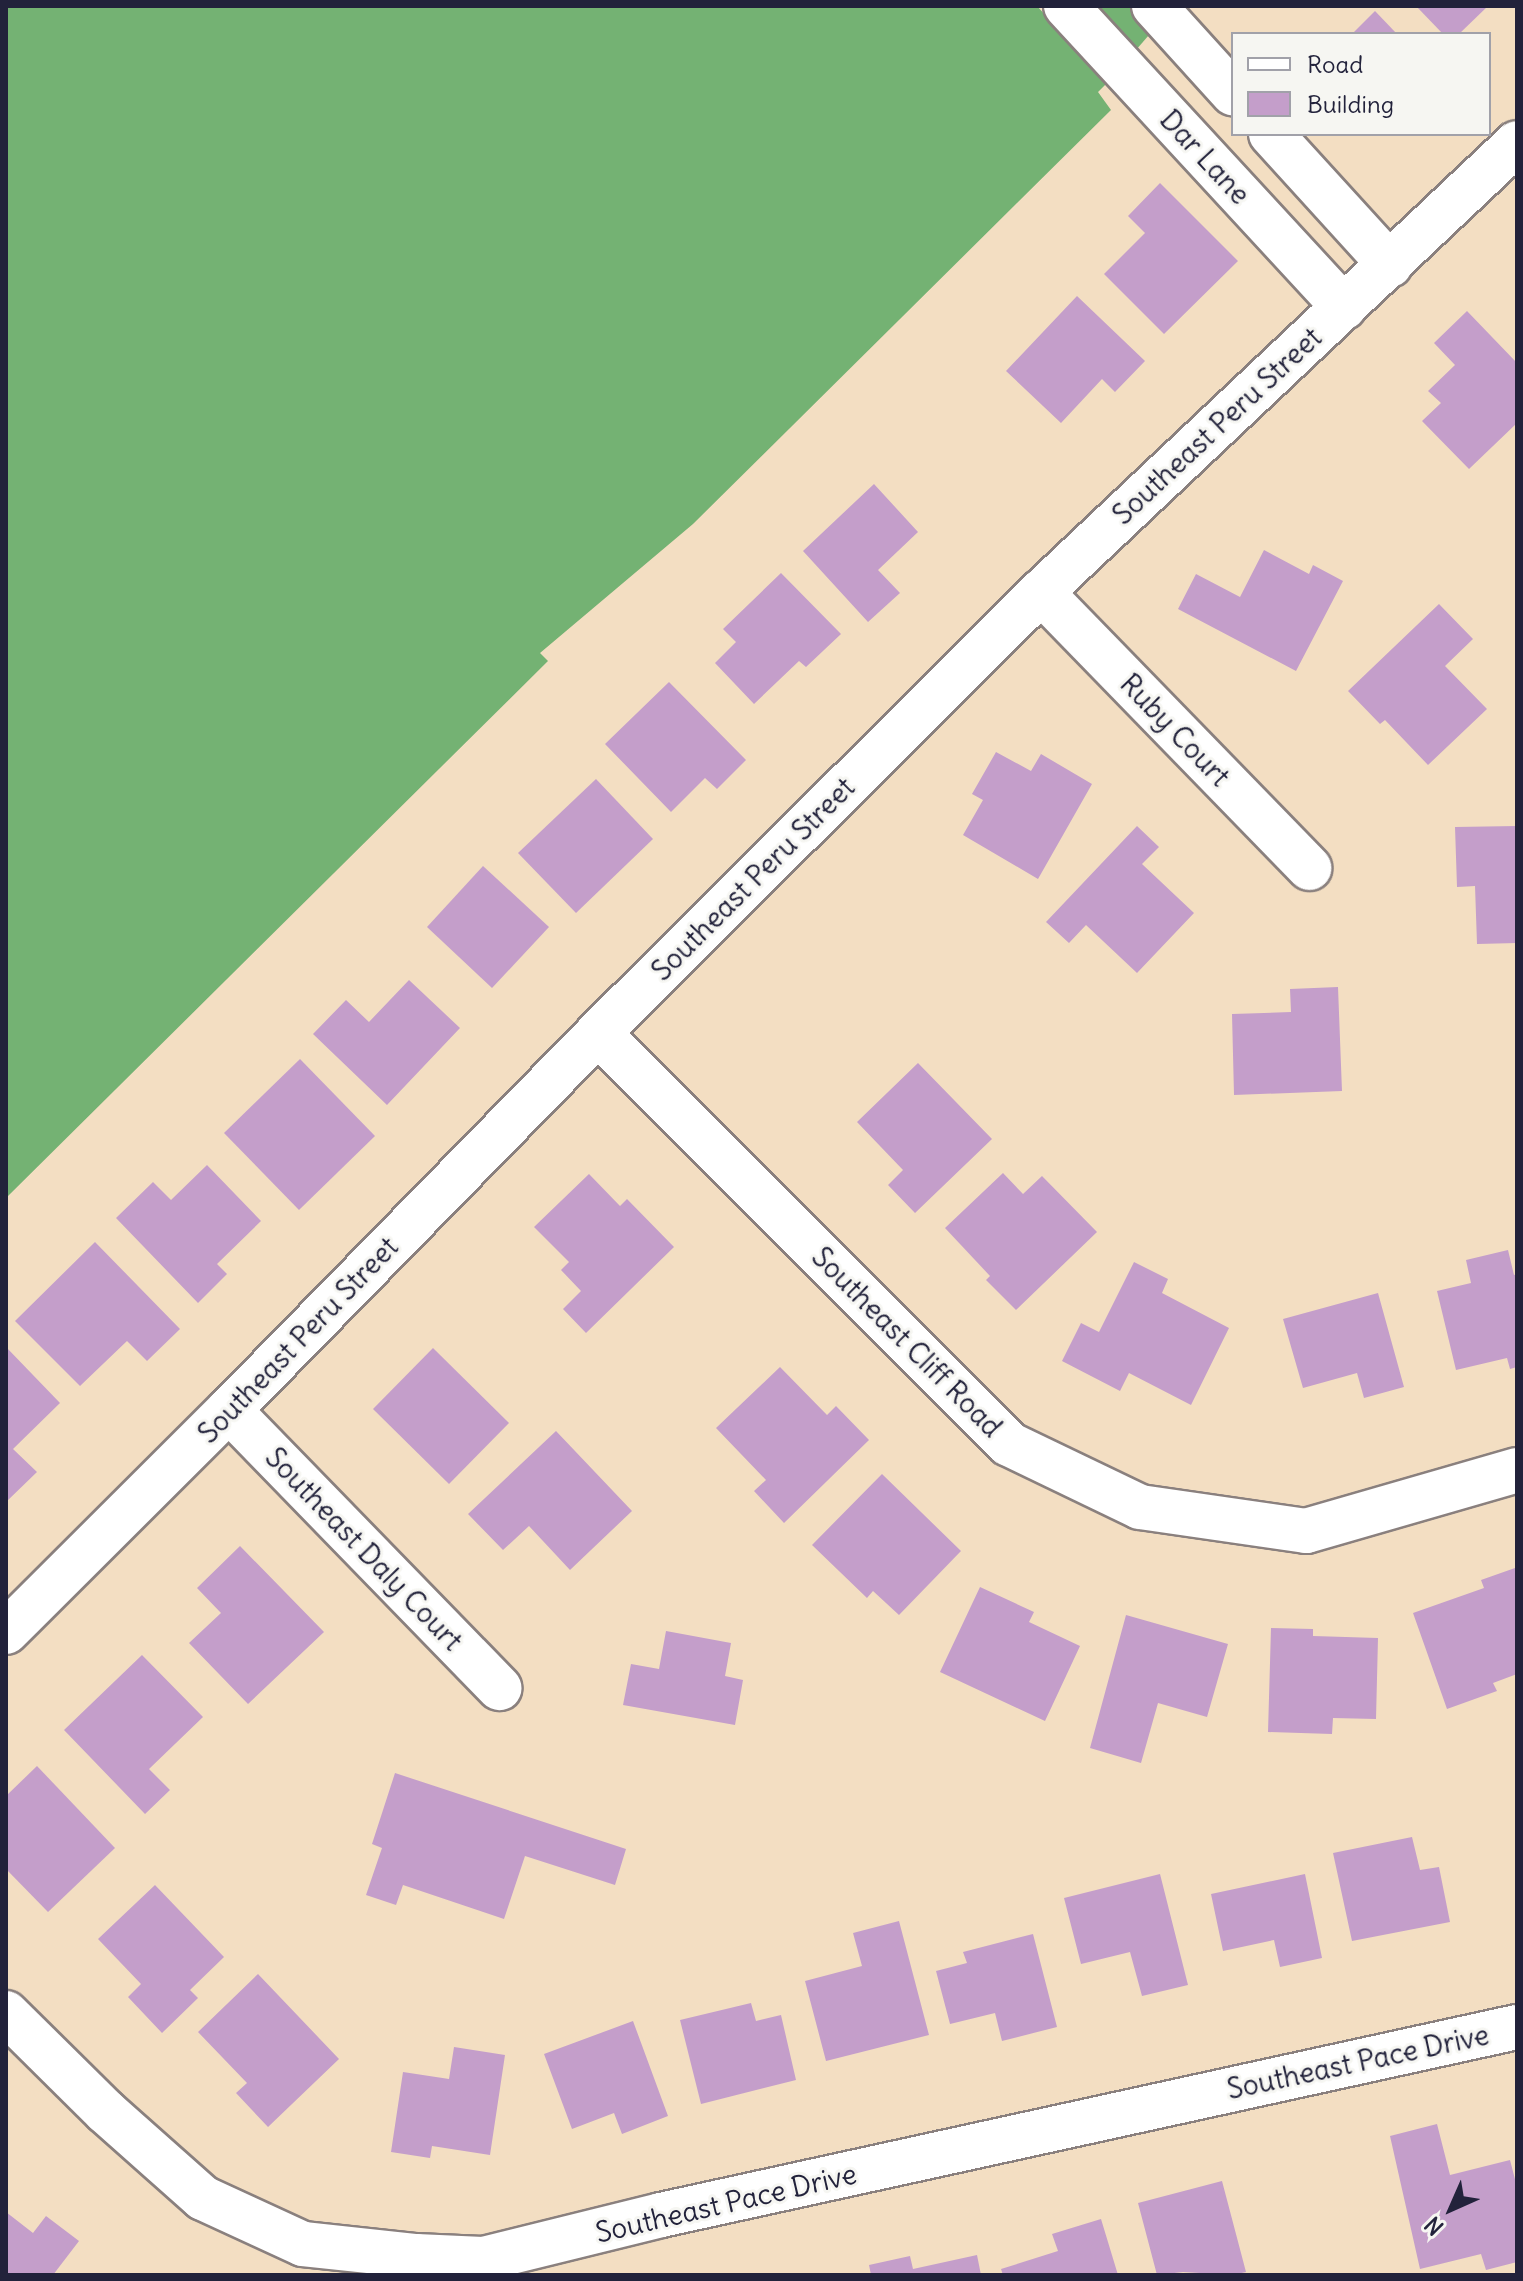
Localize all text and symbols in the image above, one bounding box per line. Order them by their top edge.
legend [1231,32,1491,136]
text: Road [1307,49,1363,79]
text: Building [1307,89,1394,119]
street label: Dar Lane [1153,103,1257,211]
street label: Southeast Peru Street [1106,321,1328,531]
street label: Ruby Court [1113,667,1237,793]
street label: Southeast Peru Street [645,771,861,987]
street label: Southeast Peru Street [191,1230,405,1450]
street label: Southeast Cliff Road [805,1240,1009,1444]
street label: Southeast Daly Court [259,1441,469,1657]
street label: Southeast Pace Drive [1224,2018,1492,2106]
street label: Southeast Pace Drive [592,2157,860,2249]
north arrow [1411,2169,1491,2249]
text: N [1419,2211,1449,2241]

